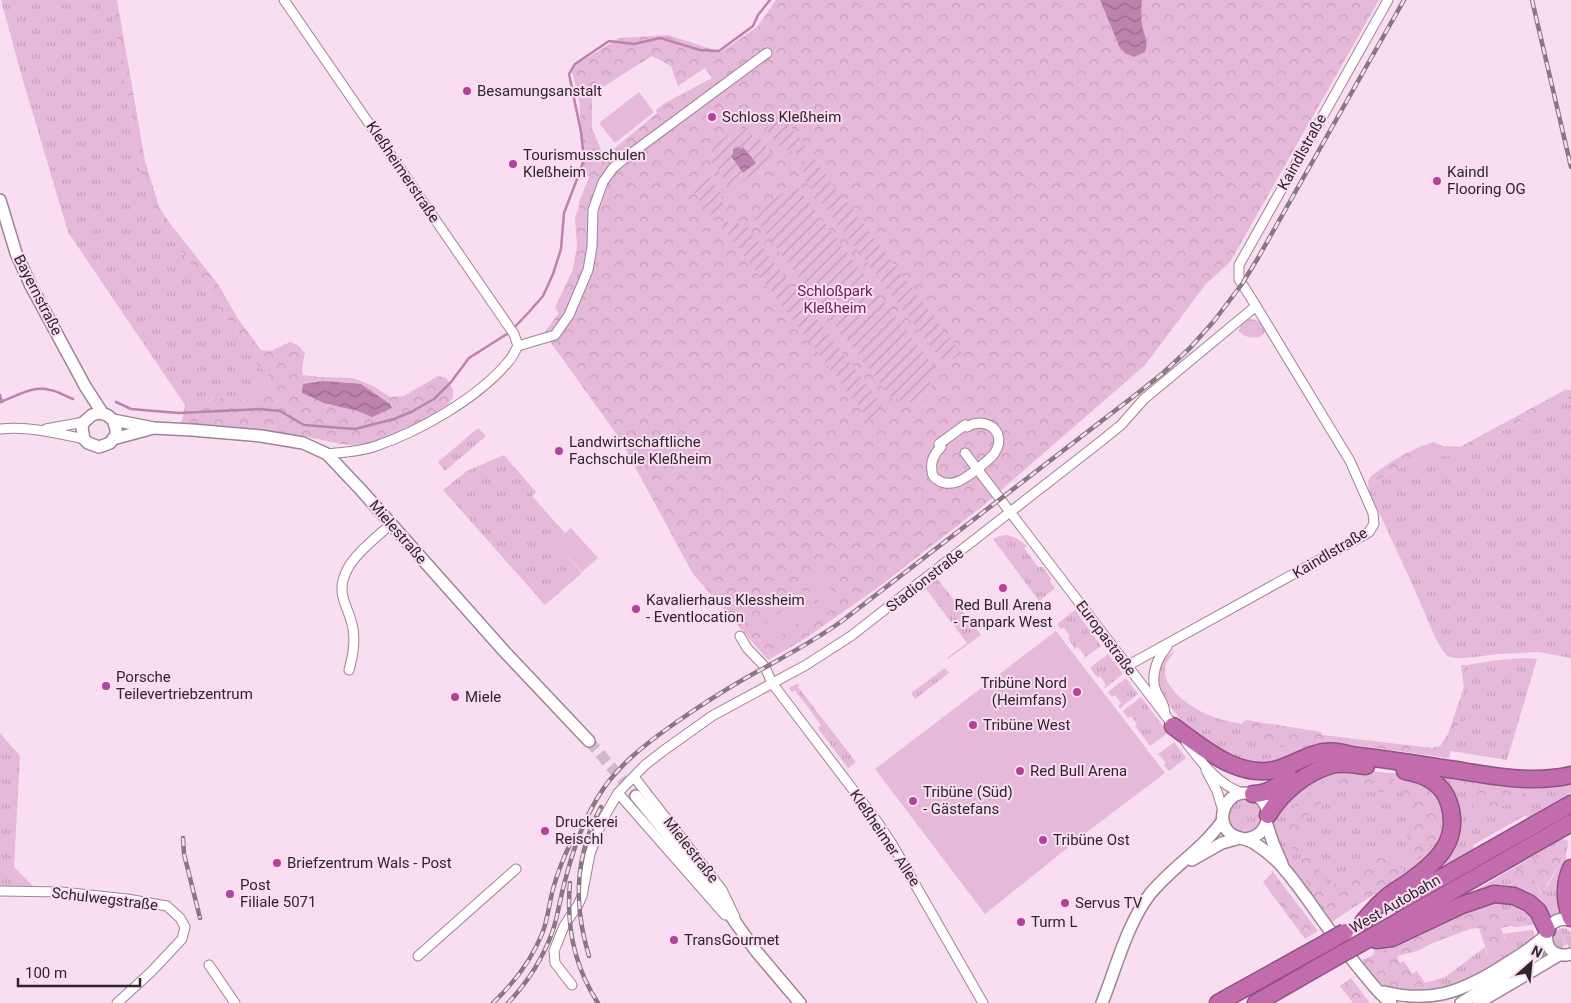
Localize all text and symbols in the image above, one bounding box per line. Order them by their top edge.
place label: Besamungsanstalt [477,82,602,100]
marker: Besamungsanstalt [461,85,473,97]
place label: Schloss Kleßheim [722,108,841,126]
marker: Schloss Kleßheim [706,111,718,123]
street label: Kaindlstraße [1274,111,1330,193]
street label: Kleßheimerstraße [362,118,444,226]
place label: Tourismusschulen Kleßheim [523,146,646,181]
marker: Tourismusschulen Kleßheim [507,158,519,170]
place label: Kaindl Flooring OG [1447,163,1526,198]
marker: Kaindl Flooring OG [1431,175,1443,187]
street label: Bayernstraße [10,252,66,338]
park label: Schloßpark Kleßheim [797,282,873,317]
place label: Landwirtschaftliche Fachschule Kleßheim [569,433,712,468]
marker: Landwirtschaftliche Fachschule Kleßheim [553,445,565,457]
street label: Mielestraße [365,496,431,568]
street label: Kaindlstraße [1289,524,1371,582]
street label: Stadionstraße [883,544,967,616]
marker: Red Bull Arena - Fanpark West [997,582,1009,594]
place label: Kavalierhaus Klessheim - Eventlocation [646,591,805,626]
place label: Red Bull Arena - Fanpark West [953,596,1053,631]
street label: Europastraße [1072,597,1140,679]
marker: Kavalierhaus Klessheim - Eventlocation [630,603,642,615]
place label: Porsche Teilevertriebzentrum [116,668,253,703]
place label: Tribüne Nord (Heimfans) [981,674,1067,709]
marker: Porsche Teilevertriebzentrum [100,680,112,692]
marker: Tribüne Nord (Heimfans) [1071,686,1083,698]
place label: Miele [465,688,501,706]
marker: Miele [449,691,461,703]
place label: Tribüne West [983,716,1071,734]
marker: Tribüne West [967,719,979,731]
place label: Red Bull Arena [1030,762,1127,780]
marker: Red Bull Arena [1014,765,1026,777]
place label: Tribüne (Süd) - Gästefans [923,783,1013,818]
street label: Kleßheimer Allee [846,786,924,890]
marker: Tribüne (Süd) - Gästefans [907,795,919,807]
place label: Druckerei Reischl [555,813,618,848]
street label: Mielestraße [660,813,722,887]
marker: Druckerei Reischl [539,825,551,837]
place label: Tribüne Ost [1053,831,1130,849]
marker: Tribüne Ost [1037,834,1049,846]
place label: Briefzentrum Wals - Post [287,854,452,872]
marker: Briefzentrum Wals - Post [271,857,283,869]
street label: West Autobahn [1346,871,1444,937]
place label: Post Filiale 5071 [240,876,316,911]
street label: Schulwegstraße [51,884,159,914]
marker: Post Filiale 5071 [224,888,236,900]
place label: Servus TV [1075,894,1143,912]
marker: Servus TV [1059,897,1071,909]
place label: Turm L [1031,913,1078,931]
marker: Turm L [1015,916,1027,928]
place label: TransGourmet [684,931,780,949]
marker: TransGourmet [668,934,680,946]
north arrow [1506,938,1556,988]
text: N [1529,942,1545,961]
scale bar [18,956,140,988]
text: 100 m [25,964,67,982]

